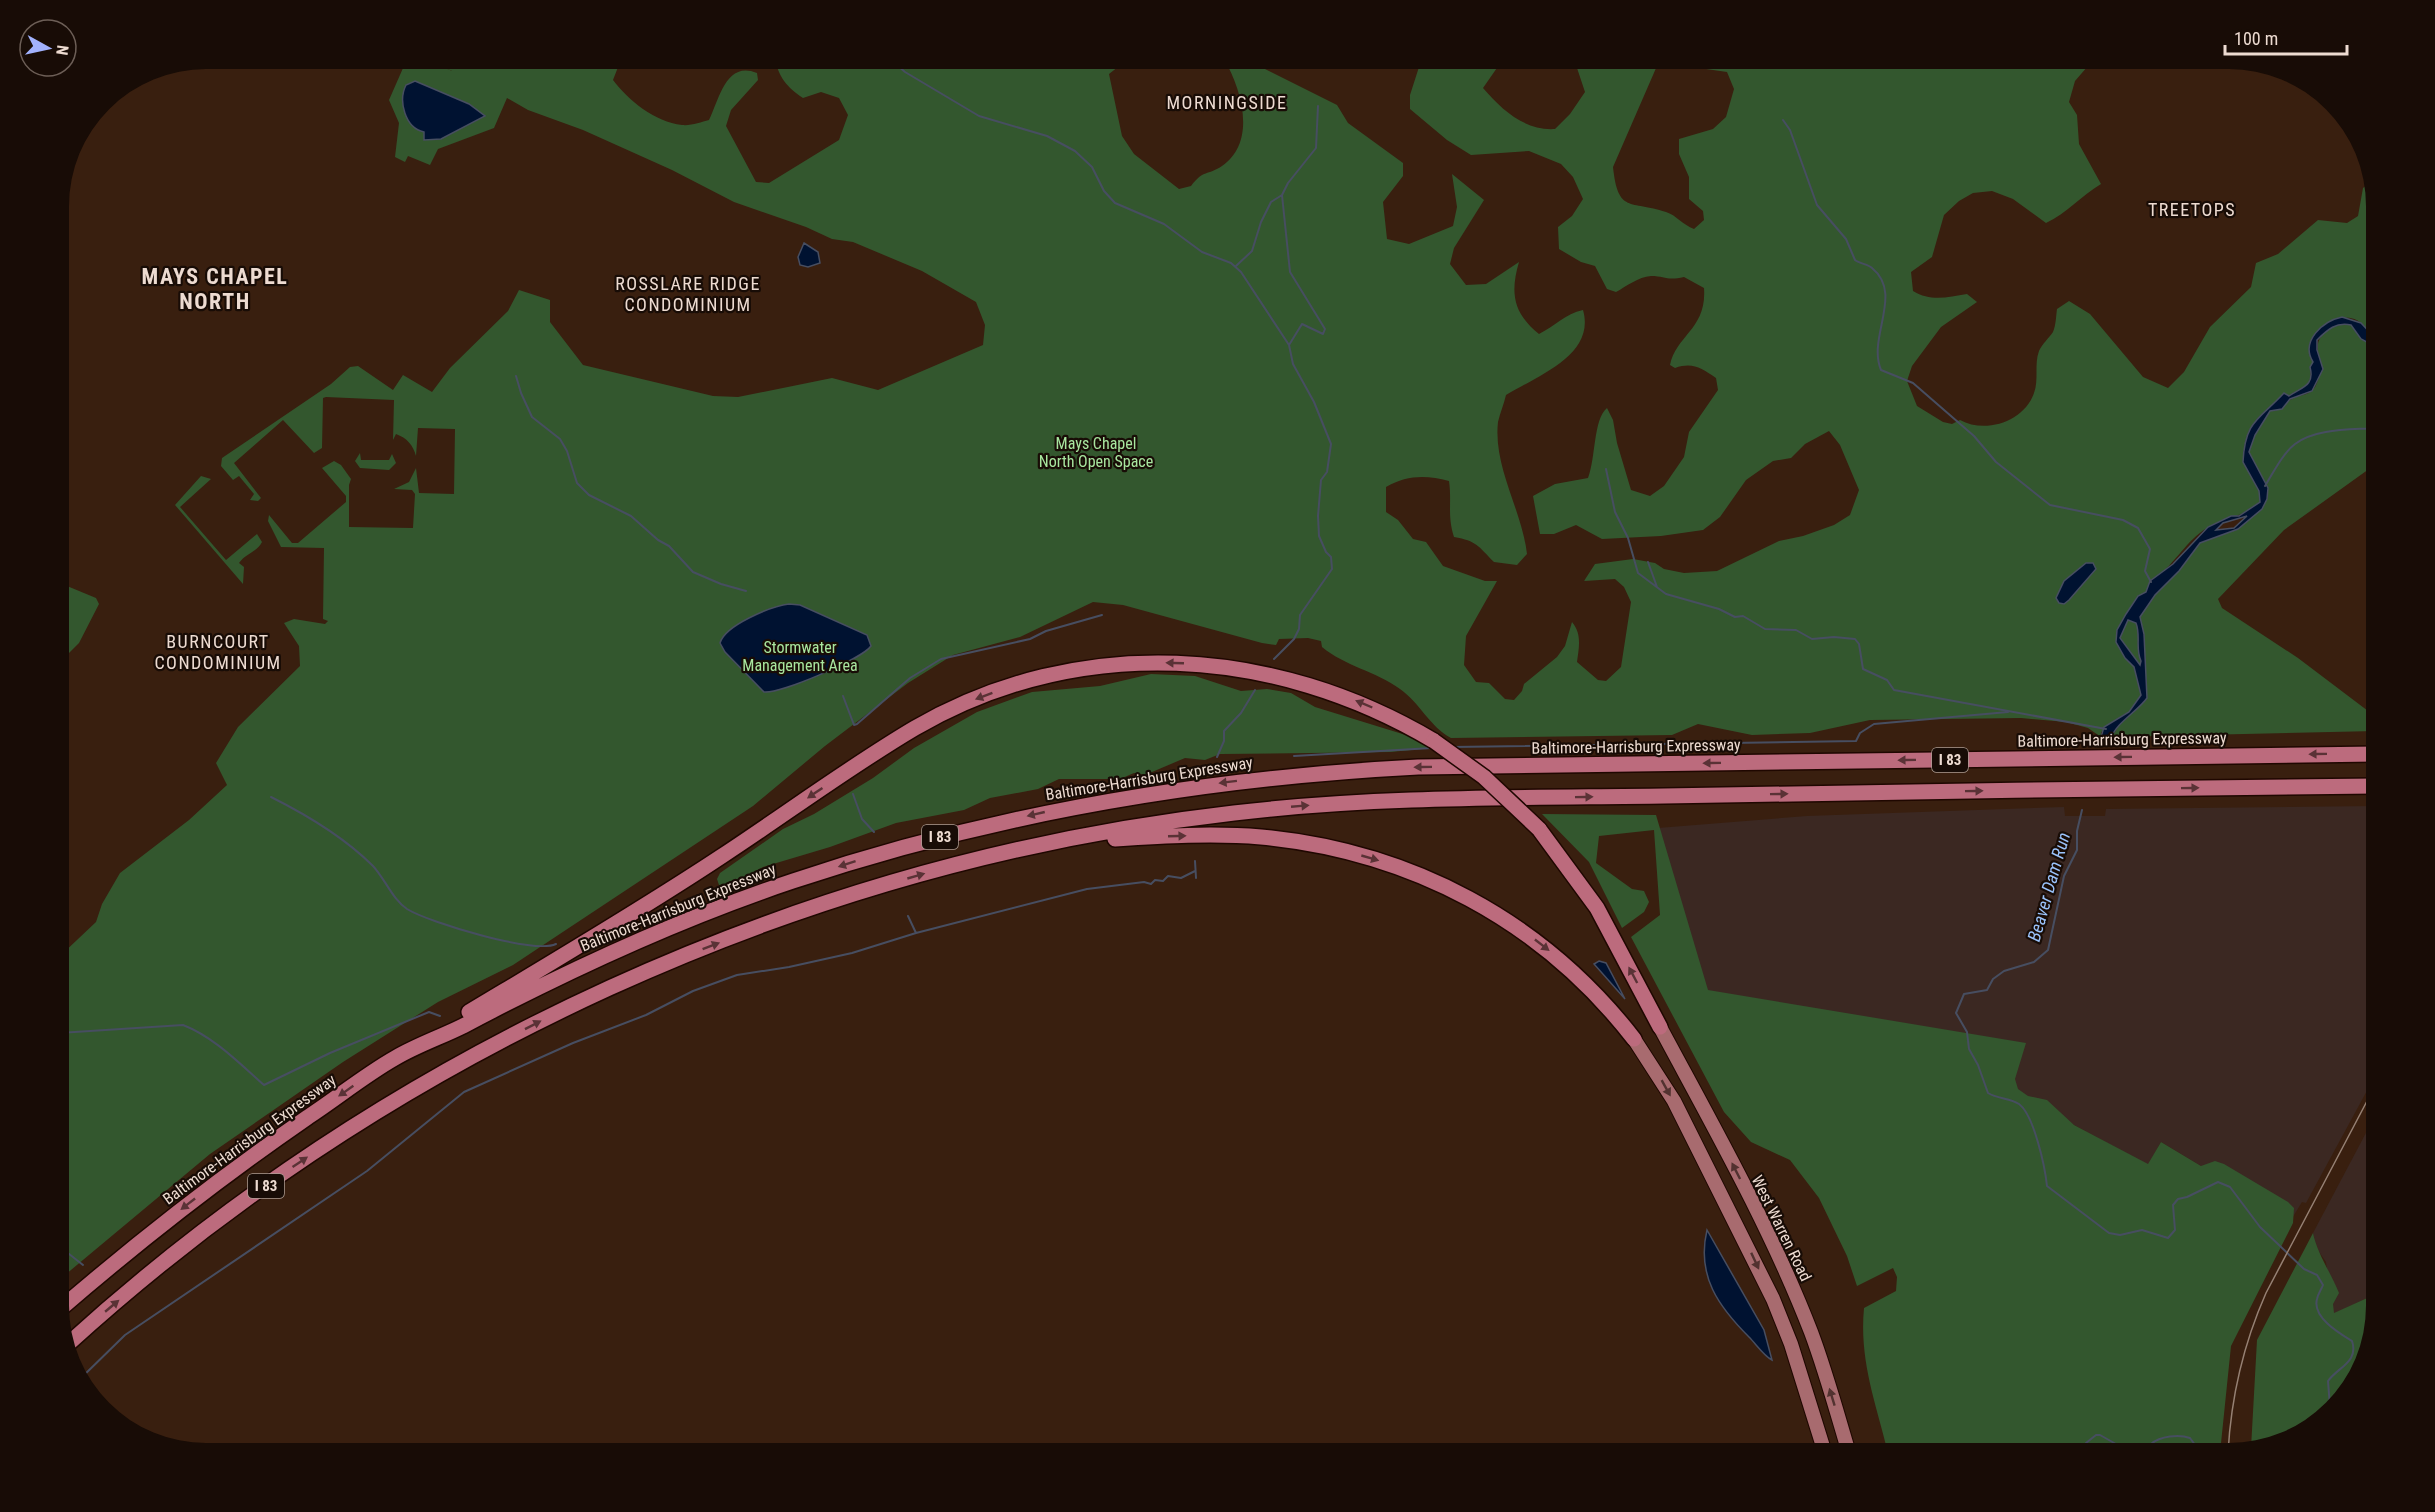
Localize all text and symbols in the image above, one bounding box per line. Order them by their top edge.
north arrow [18,18,78,78]
scale bar [2225,18,2346,56]
text: 100 m [2234,28,2278,49]
text: N [52,44,72,56]
district label: MORNINGSIDE [1167,92,1287,113]
district label: TREETOPS [2148,199,2236,220]
district label: MAYS CHAPEL NORTH [142,264,288,314]
district label: ROSSLARE RIDGE CONDOMINIUM [615,273,761,315]
park label: Mays Chapel North Open Space [1039,434,1153,471]
district label: BURNCOURT CONDOMINIUM [154,631,282,673]
park label: Stormwater Management Area [742,638,858,675]
one-way arrow [1165,658,1184,668]
one-way arrow [975,692,993,701]
one-way arrow [1354,699,1372,709]
street label: Baltimore-Harrisburg Expressway [2017,728,2227,751]
street label: Baltimore-Harrisburg Expressway [1531,735,1741,758]
road number: I 83 [1932,748,1968,772]
one-way arrow [2308,750,2327,759]
one-way arrow [2113,752,2132,762]
street label: Baltimore-Harrisburg Expressway [1044,753,1254,804]
one-way arrow [1897,755,1916,765]
one-way arrow [1702,758,1721,768]
one-way arrow [1413,762,1432,772]
one-way arrow [1219,777,1238,787]
one-way arrow [2180,783,2199,793]
one-way arrow [1964,786,1983,796]
one-way arrow [807,788,824,799]
one-way arrow [1769,789,1788,798]
one-way arrow [1574,792,1593,802]
one-way arrow [1291,802,1310,811]
one-way arrow [1026,810,1045,819]
road number: I 83 [922,825,958,849]
water label: Beaver Dam Run [2023,830,2074,944]
one-way arrow [1167,832,1186,841]
one-way arrow [1360,853,1379,863]
street label: Baltimore-Harrisburg Expressway [578,859,779,955]
one-way arrow [838,859,856,869]
one-way arrow [907,871,925,880]
one-way arrow [1534,939,1550,952]
one-way arrow [702,940,720,950]
one-way arrow [1628,966,1638,984]
one-way arrow [525,1021,542,1030]
street label: Baltimore-Harrisburg Expressway [159,1070,340,1209]
one-way arrow [1661,1079,1671,1096]
one-way arrow [339,1085,355,1097]
one-way arrow [292,1157,308,1168]
one-way arrow [1731,1162,1741,1179]
street label: West Warren Road [1748,1172,1815,1284]
road number: I 83 [248,1174,284,1198]
one-way arrow [180,1198,196,1210]
one-way arrow [1751,1252,1761,1270]
one-way arrow [104,1300,119,1313]
one-way arrow [1827,1388,1837,1406]

